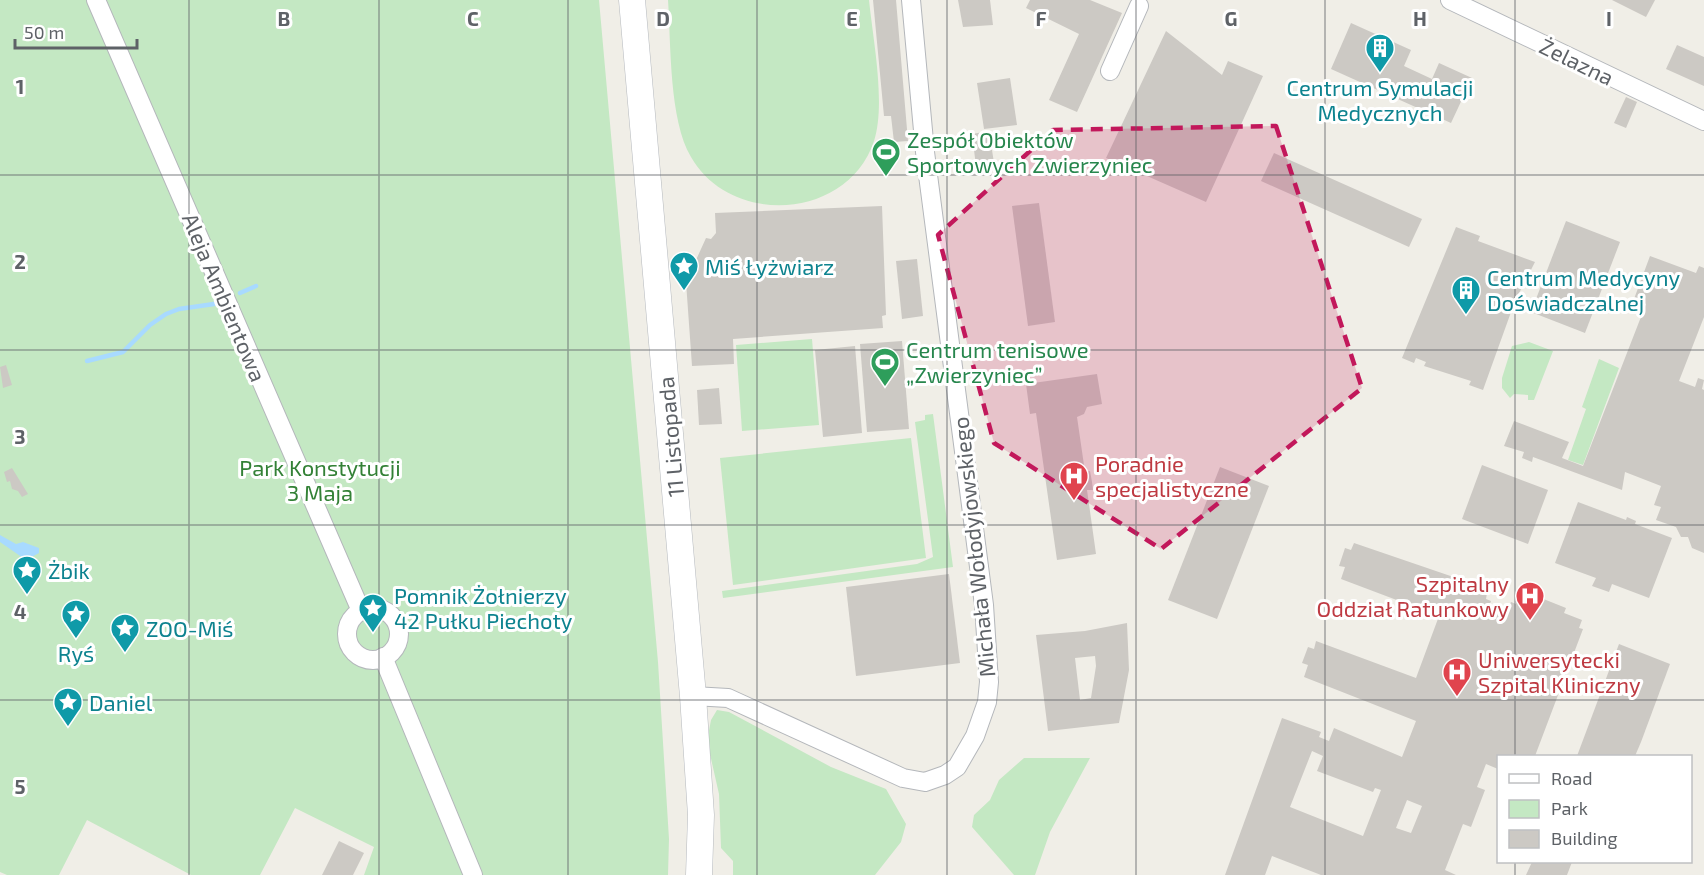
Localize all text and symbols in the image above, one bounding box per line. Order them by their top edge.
text: B [278,6,290,30]
text: C [467,6,479,30]
text: D [656,6,670,30]
text: E [846,6,858,30]
text: F [1035,6,1047,30]
text: G [1225,6,1237,30]
text: H [1413,6,1427,30]
text: I [1606,6,1612,30]
scale bar [15,12,136,50]
text: 50 m [24,21,64,43]
building icon: Centrum Symulacji Medycznych [1364,32,1396,74]
street label: Żelazna [1536,32,1618,90]
text: 1 [16,74,24,98]
place label: Centrum Symulacji Medycznych [1286,74,1474,125]
place label: Zespół Obiektów Sportowych Zwierzyniec [907,126,1153,177]
sports icon: Zespół Obiektów Sportowych Zwierzyniec [870,136,902,178]
street label: Aleja Ambientowa [177,209,272,386]
text: 2 [14,249,26,273]
place icon: Miś Łyżwiarz [668,250,700,292]
place label: Miś Łyżwiarz [705,253,834,279]
place label: Centrum Medycyny Doświadczalnej [1487,264,1680,316]
building icon: Centrum Medycyny Doświadczalnej [1450,274,1482,316]
place label: Centrum tenisowe „Zwierzyniec” [906,336,1089,387]
sports icon: Centrum tenisowe „Zwierzyniec” [869,346,901,388]
street label: 11 Listopada [652,376,688,498]
street label: Michała Wołodyjowskiego [946,415,1001,678]
text: 3 [14,424,26,448]
place label: Poradnie specjalistyczne [1095,450,1249,502]
park label: Park Konstytucji 3 Maja [239,454,401,506]
hospital icon: Poradnie specjalistyczne [1058,460,1090,502]
place icon: Żbik [11,554,43,596]
place label: Żbik [48,557,90,583]
place label: Szpitalny Oddział Ratunkowy [1316,570,1509,621]
hospital icon: Szpitalny Oddział Ratunkowy [1514,580,1546,622]
place label: Pomnik Żołnierzy 42 Pułku Piechoty [394,582,573,633]
place icon: Pomnik Żołnierzy 42 Pułku Piechoty [357,592,389,634]
place icon: Ryś [60,598,92,640]
text: 4 [14,599,27,623]
place icon: ZOO-Miś [109,612,141,654]
place label: ZOO-Miś [146,615,234,641]
place label: Ryś [58,640,94,666]
place label: Uniwersytecki Szpital Kliniczny [1478,646,1641,697]
hospital icon: Uniwersytecki Szpital Kliniczny [1441,656,1473,698]
place icon: Daniel [52,686,84,728]
place label: Daniel [89,689,153,715]
legend [1497,755,1692,863]
text: Road [1551,767,1592,789]
text: 5 [14,774,26,798]
text: Park [1551,797,1588,819]
text: Building [1551,827,1618,849]

